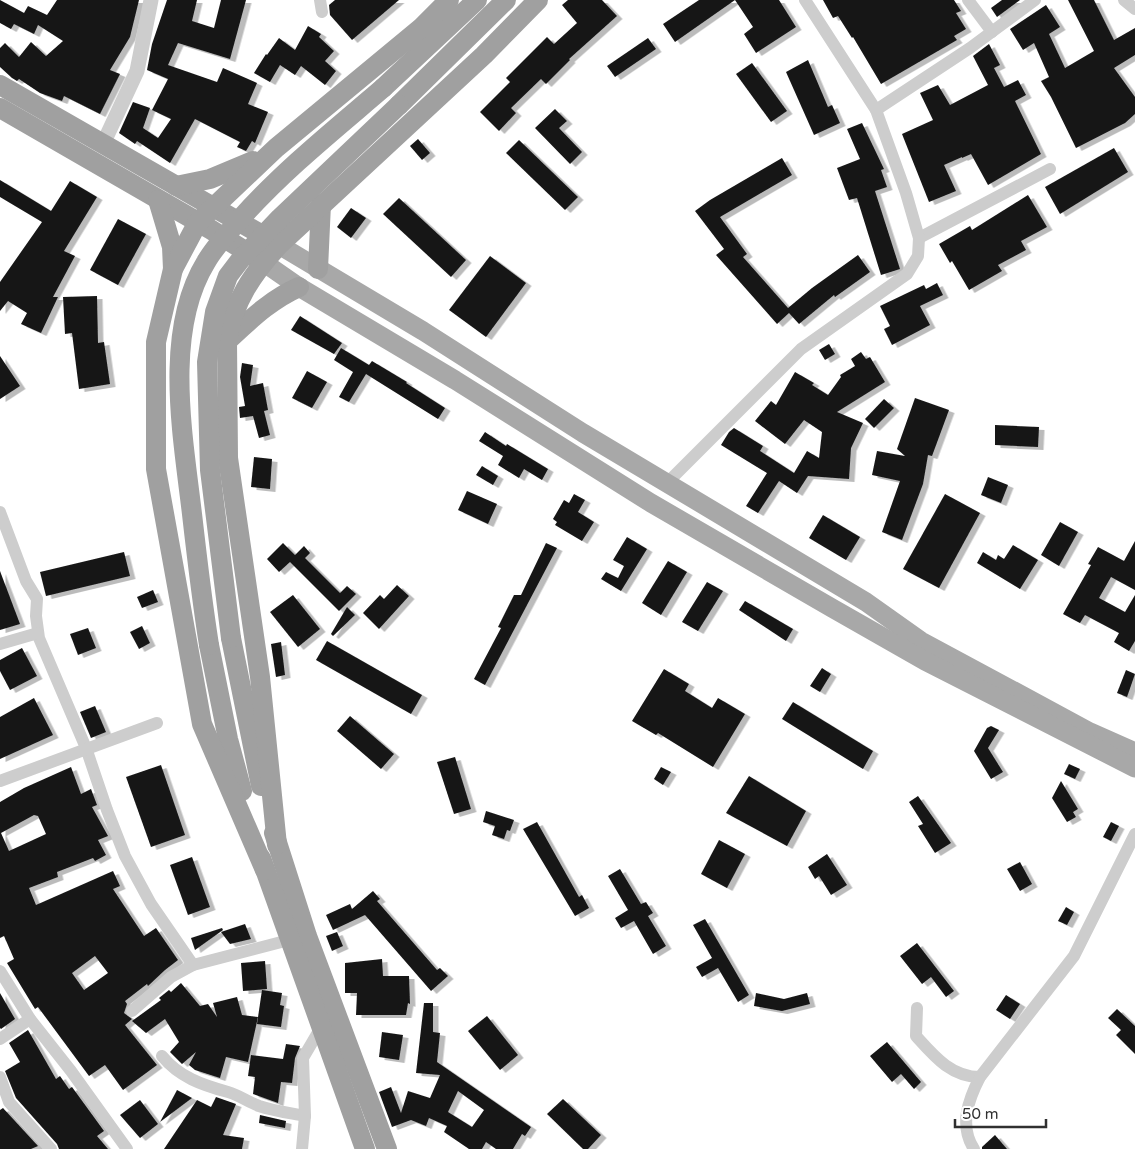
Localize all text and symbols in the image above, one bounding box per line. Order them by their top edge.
scale bar [955,1096,1046,1128]
text: 50 m [962,1105,999,1123]

